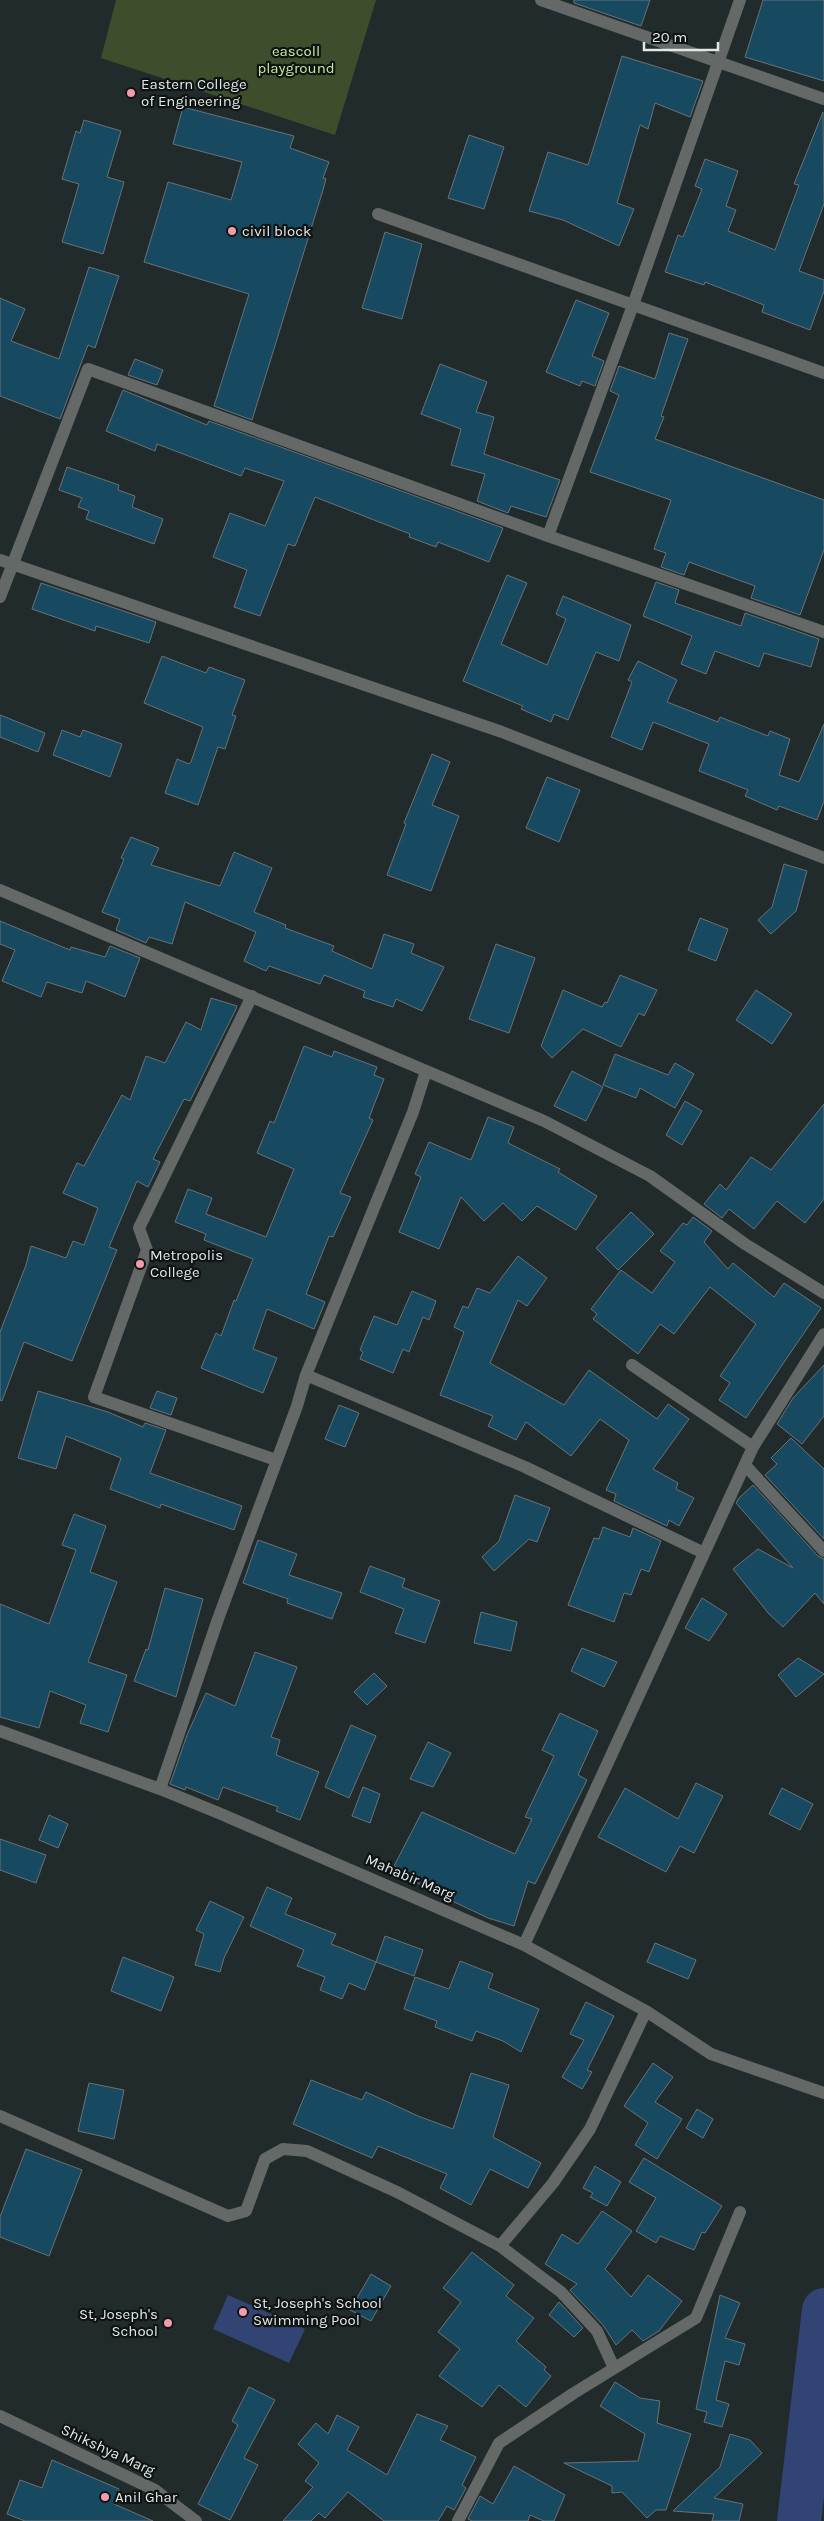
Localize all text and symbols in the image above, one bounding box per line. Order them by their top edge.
scale bar [644,20,718,52]
text: 20 m [652,28,687,46]
park label: eascoll playground [257,42,335,77]
place label: Eastern College of Engineering [141,75,247,110]
marker: Eastern College of Engineering [125,87,137,99]
place label: civil block [242,222,311,240]
marker: civil block [226,225,238,237]
place label: Metropolis College [150,1246,223,1281]
marker: Metropolis College [134,1258,146,1270]
street label: Mahabir Marg [363,1850,458,1904]
place label: St, Joseph's School Swimming Pool [253,2294,382,2329]
place label: St, Joseph's School [79,2305,158,2340]
marker: St, Joseph's School Swimming Pool [237,2306,249,2318]
marker: St, Joseph's School [162,2317,174,2329]
street label: Shikshya Marg [58,2420,158,2480]
place label: Anil Ghar [115,2488,178,2506]
marker: Anil Ghar [99,2491,111,2503]

